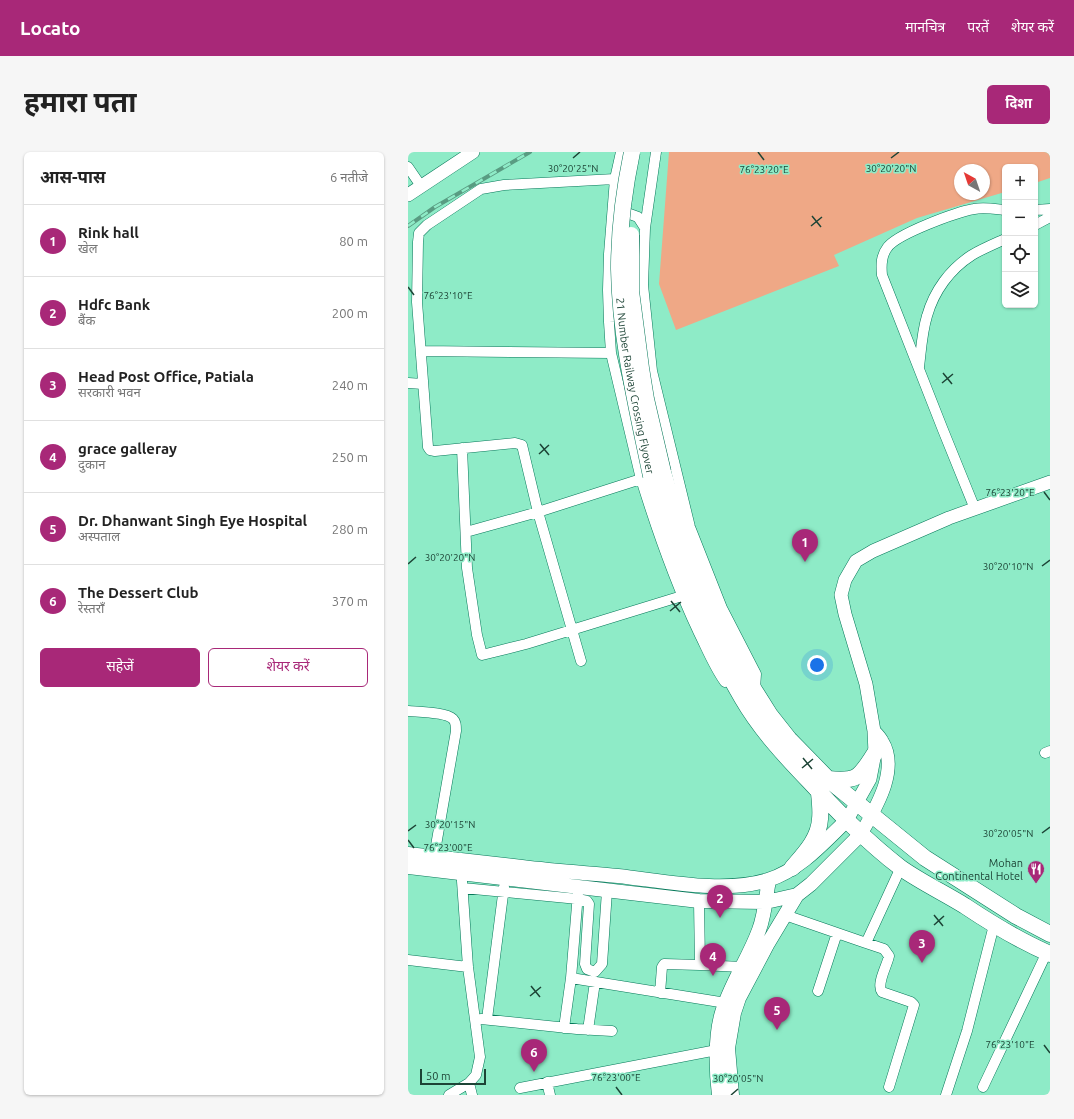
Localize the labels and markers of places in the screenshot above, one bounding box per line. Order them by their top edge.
pin: 1 [792,529,818,562]
place label: Mohan Continental Hotel [935,857,1023,882]
restaurant icon: Mohan Continental Hotel [1026,859,1046,884]
pin: 2 [707,885,733,918]
pin: 3 [909,930,935,963]
pin: 4 [700,943,726,976]
pin: 5 [764,997,790,1030]
pin: 6 [521,1039,547,1072]

